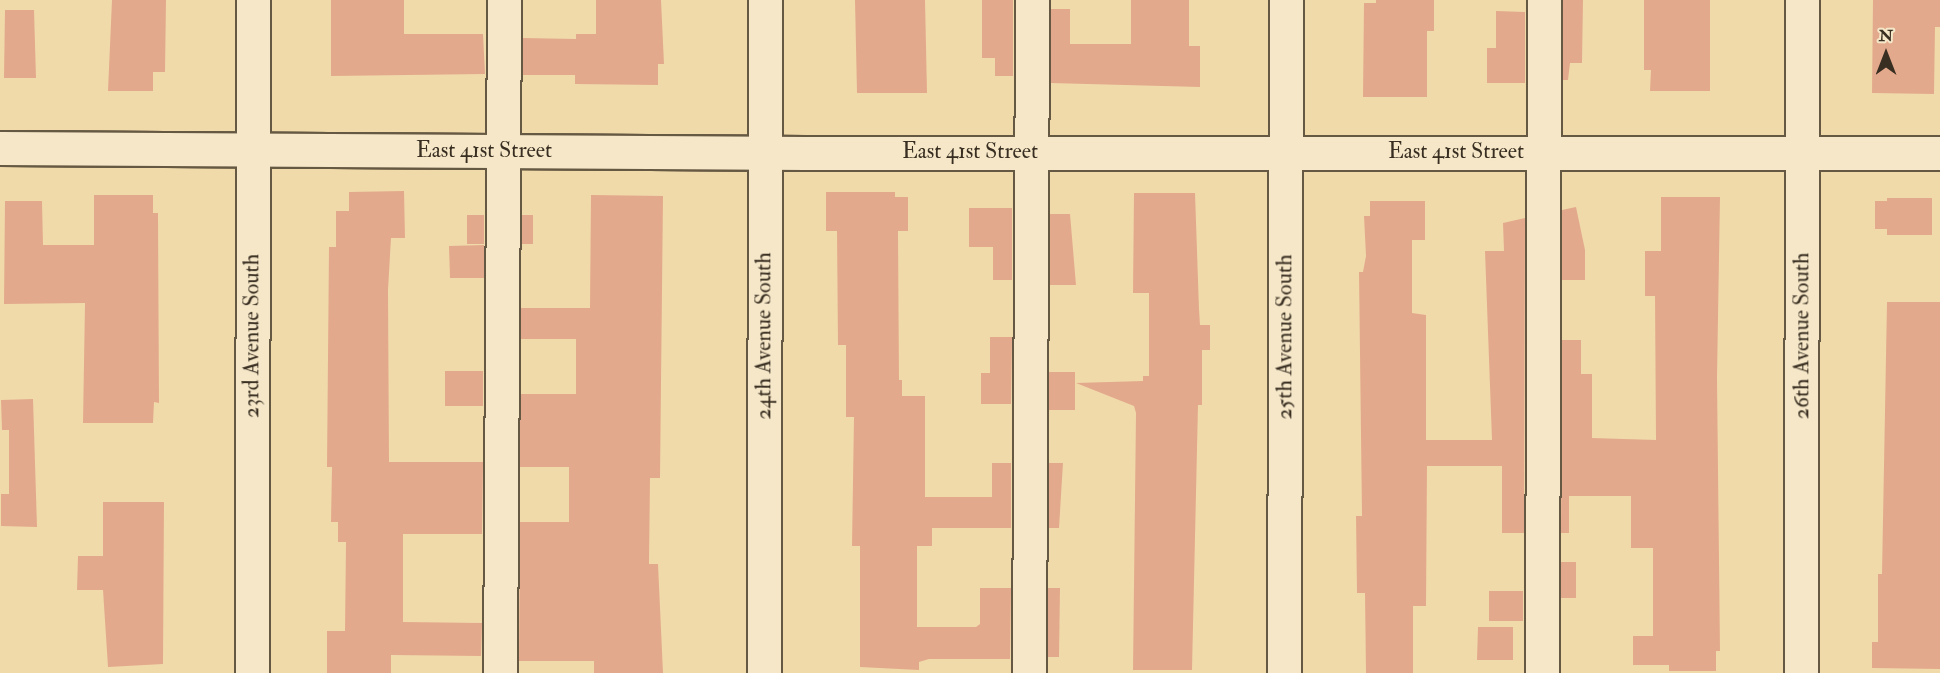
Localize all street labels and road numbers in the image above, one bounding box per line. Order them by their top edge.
street label: East 41st Street [416,138,552,164]
street label: East 41st Street [902,139,1038,165]
street label: East 41st Street [1388,139,1524,165]
street label: 24th Avenue South [751,252,777,420]
street label: 26th Avenue South [1789,253,1815,419]
street label: 23rd Avenue South [239,254,265,418]
street label: 25th Avenue South [1272,254,1298,420]

